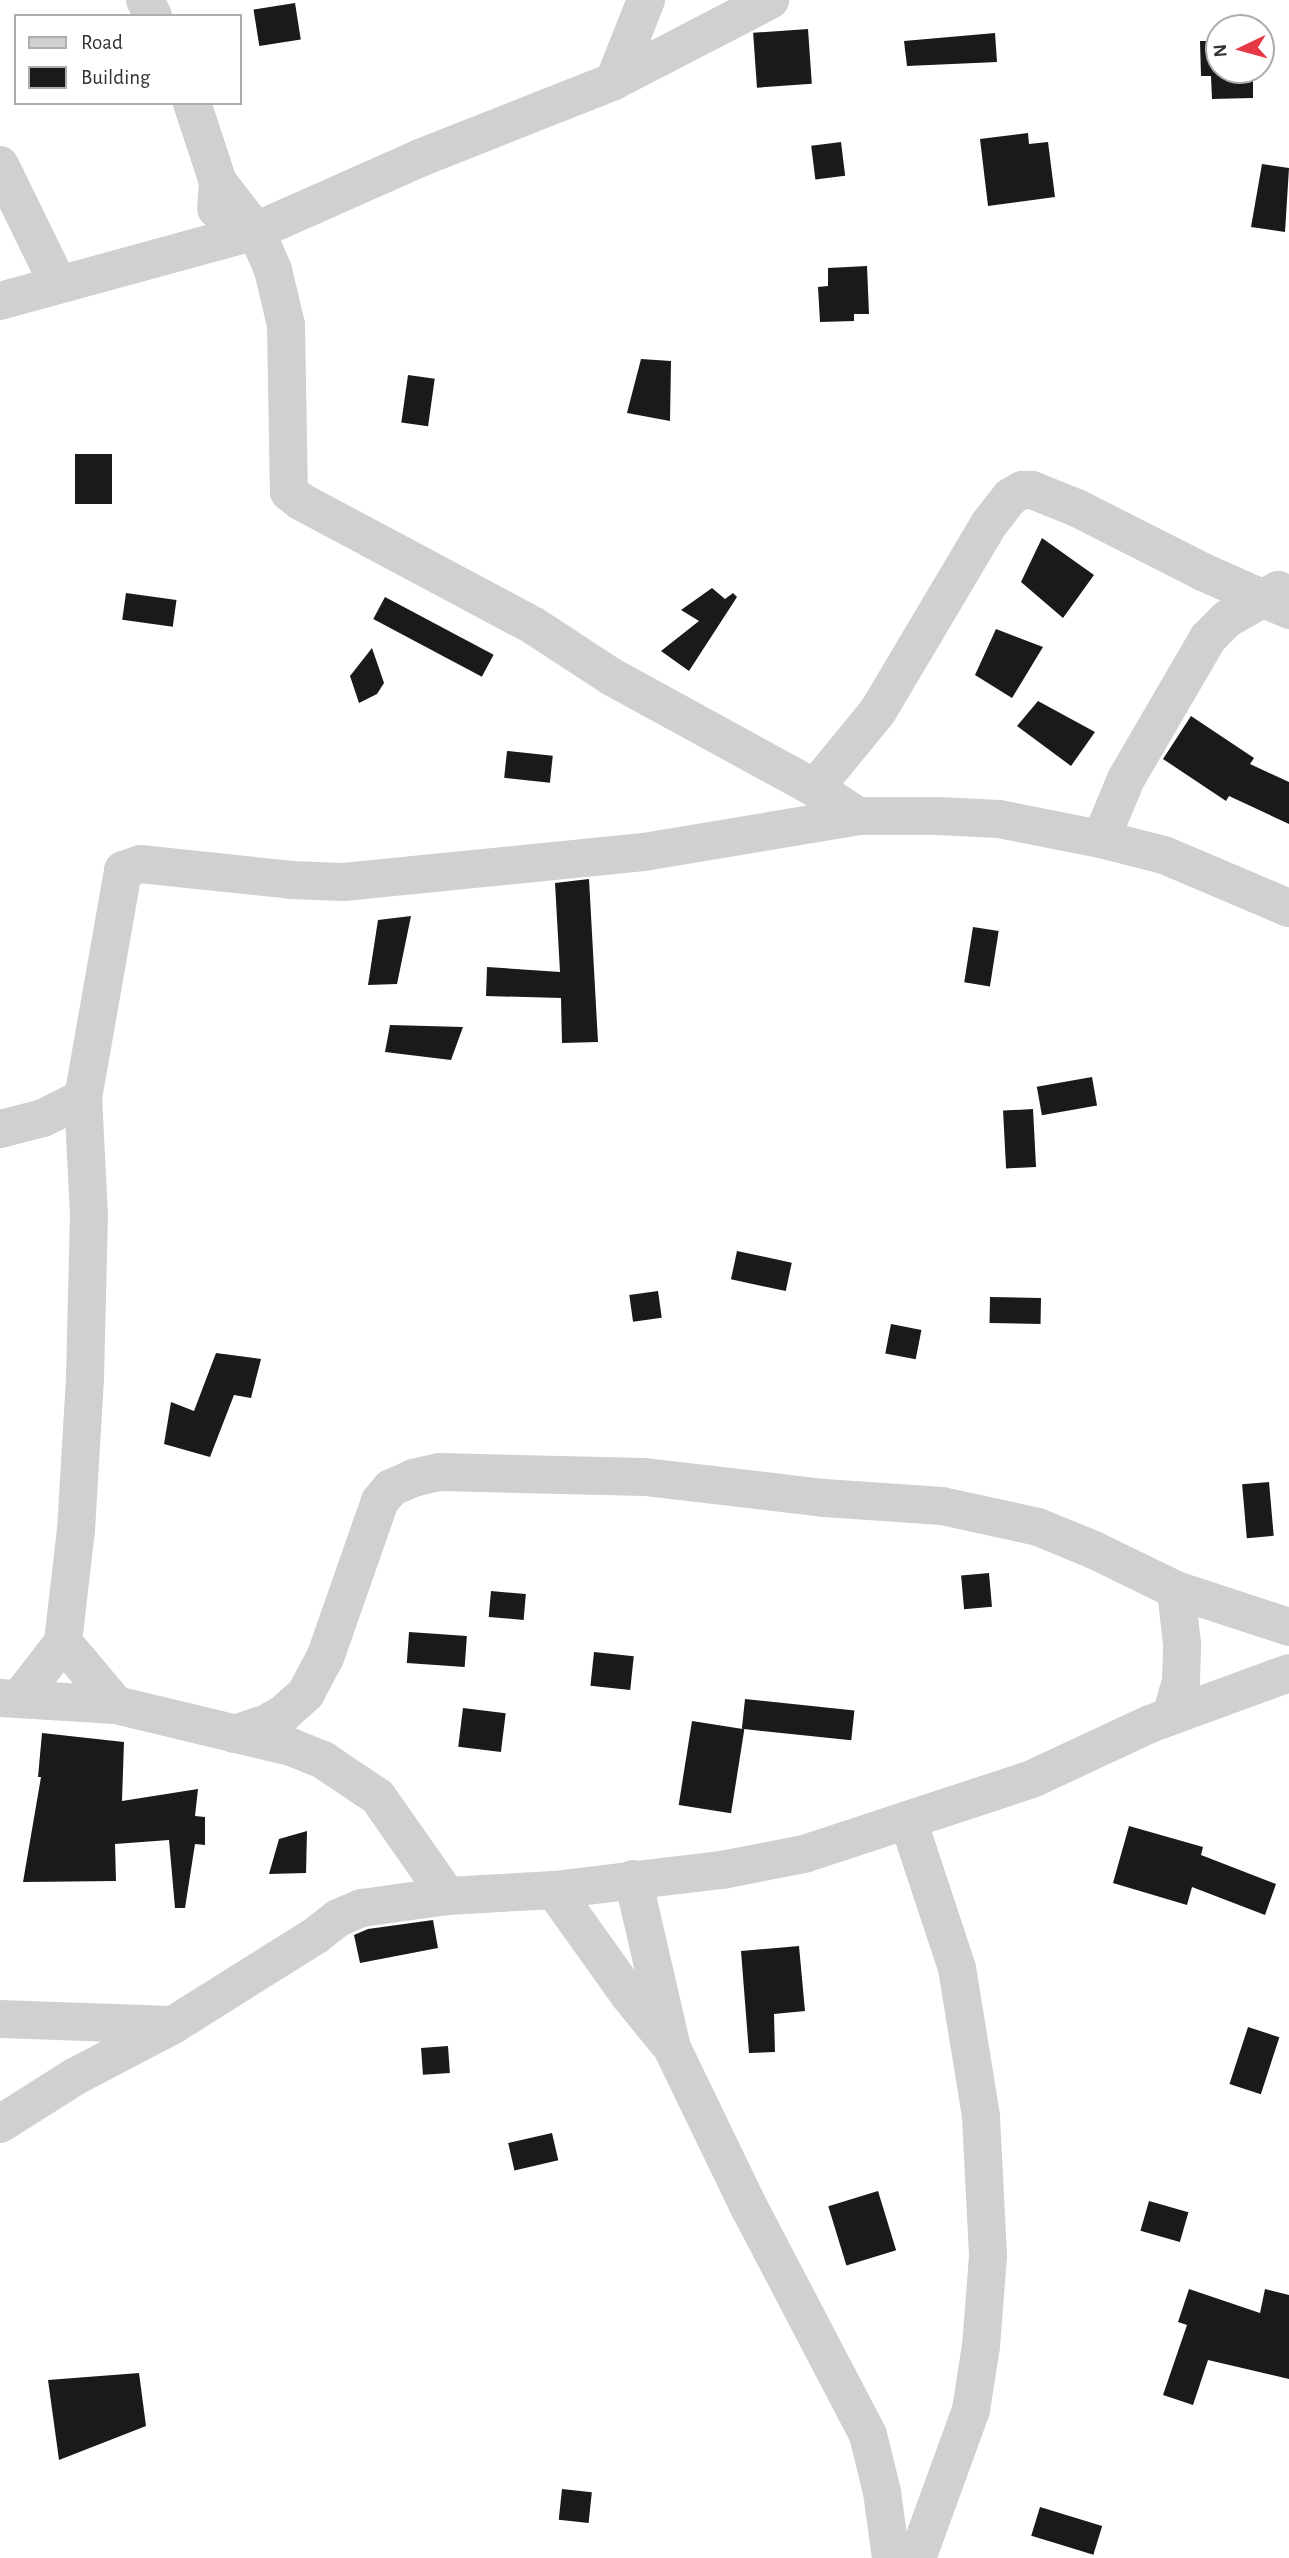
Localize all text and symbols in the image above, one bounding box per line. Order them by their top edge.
legend [14,14,242,105]
north arrow [1205,14,1275,84]
text: Road [81,32,123,53]
text: N [1211,43,1231,58]
text: Building [81,67,150,88]

